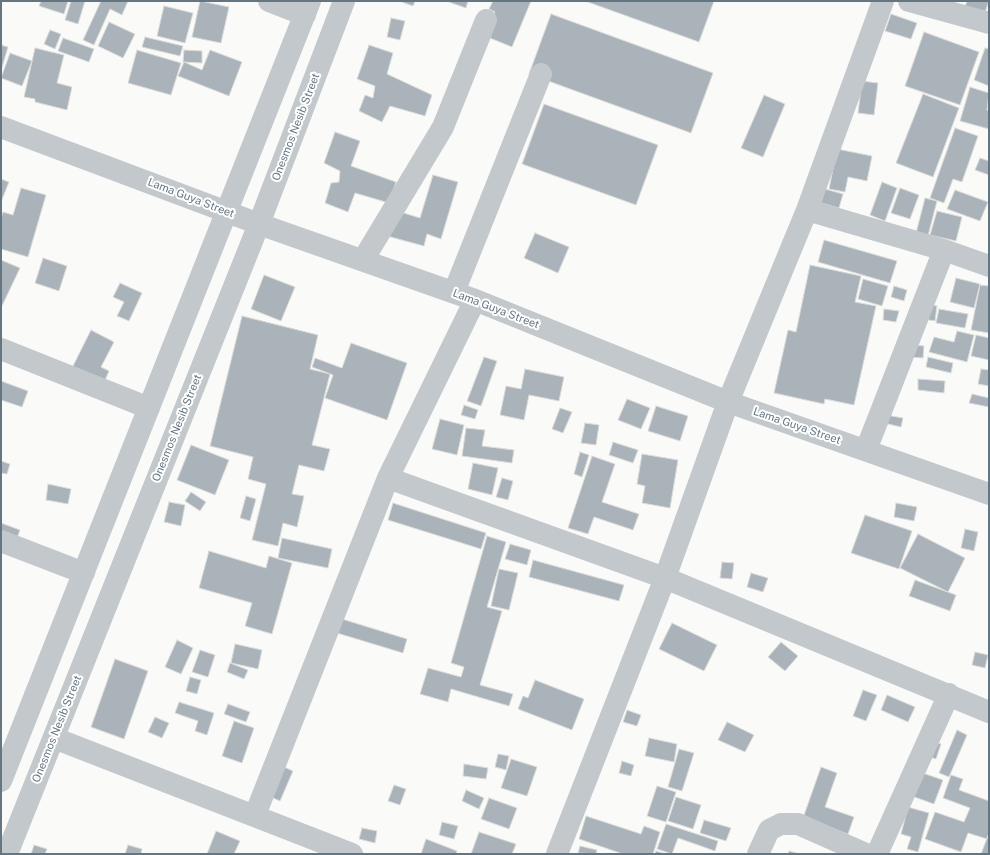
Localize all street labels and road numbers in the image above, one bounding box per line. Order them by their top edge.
street label: Onesmos Nesib Street [269,71,323,183]
street label: Lama Guya Street [146,175,236,221]
street label: Lama Guya Street [451,286,541,332]
street label: Onesmos Nesib Street [149,373,205,483]
street label: Lama Guya Street [752,405,842,447]
street label: Onesmos Nesib Street [29,674,85,784]

